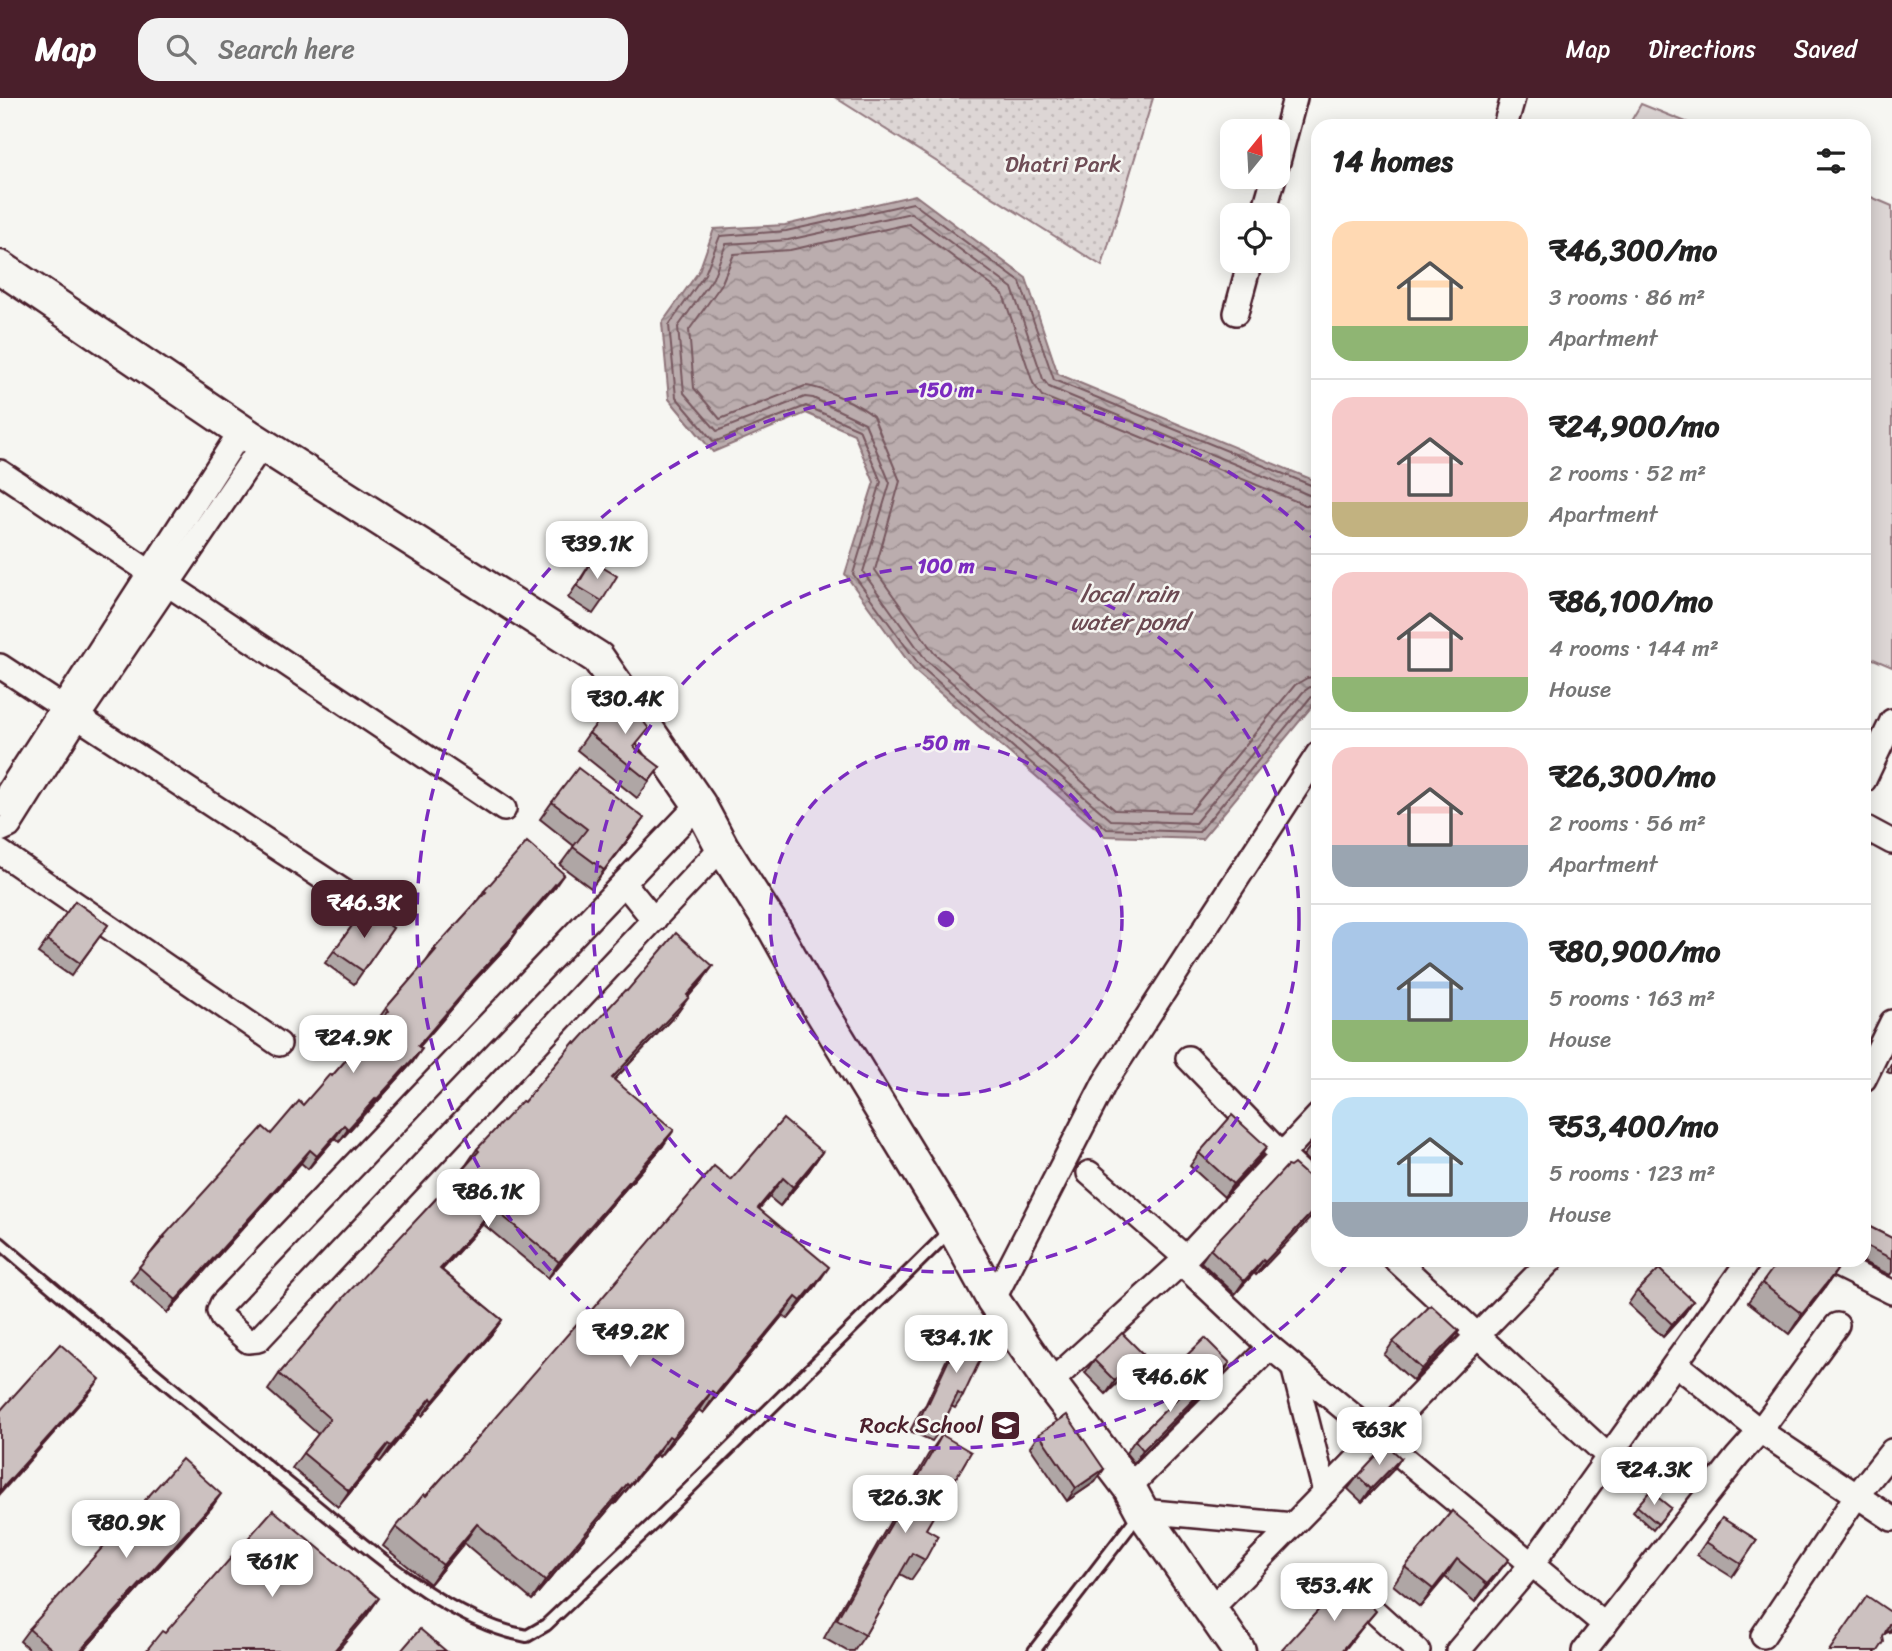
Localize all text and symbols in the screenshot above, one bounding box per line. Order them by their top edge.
search box [138,18,628,81]
text: Map [35,20,96,78]
text: Search here [218,26,355,72]
text: Map [1566,28,1610,70]
text: Directions [1648,28,1756,70]
text: Saved [1794,28,1857,70]
icon: search [162,30,200,68]
north arrow [1220,119,1290,189]
map controls [1220,119,1290,273]
text: 14 homes [1332,134,1453,188]
icon: filters [1812,142,1850,180]
park label: Dhatri Park [1005,144,1121,185]
button: locate [1220,203,1290,273]
text: ₹46,300/mo [1549,223,1717,277]
icon: home [1388,249,1472,333]
text: 3 rooms · 86 m² [1549,277,1705,318]
text: Apartment [1549,318,1658,359]
text: 150 m [918,371,975,409]
text: ₹24,900/mo [1549,399,1719,453]
icon: home [1388,425,1472,509]
text: 2 rooms · 52 m² [1549,453,1706,494]
text: Apartment [1549,494,1658,535]
pin: ₹39.1K [540,522,654,581]
text: ₹39.1K [562,523,632,564]
text: 100 m [917,547,975,585]
water label: local rain water pond [1070,573,1194,643]
text: ₹86,100/mo [1549,574,1713,628]
icon: home [1388,600,1472,684]
text: 4 rooms · 144 m² [1549,628,1719,669]
text: House [1549,669,1611,710]
pin: ₹30.4K [568,676,682,736]
text: ₹30.4K [587,678,663,719]
text: 50 m [922,724,971,762]
text: ₹26,300/mo [1549,749,1716,803]
icon: home [1388,775,1472,859]
text: 2 rooms · 56 m² [1549,803,1706,844]
text: Apartment [1549,844,1658,885]
pin: ₹46.3K [307,880,421,940]
text: ₹46.3K [327,882,401,923]
centre of rings [934,907,958,931]
text: ₹80,900/mo [1549,924,1720,978]
icon: home [1388,950,1472,1034]
text: 5 rooms · 163 m² [1549,978,1715,1019]
pin: ₹24.9K [296,1016,410,1075]
text: ₹24.9K [315,1017,391,1058]
text: House [1549,1019,1611,1060]
text: ₹53,400/mo [1549,1099,1719,1153]
icon: home [1388,1125,1472,1209]
text: 5 rooms · 123 m² [1549,1153,1716,1194]
pin: ₹86.1K [431,1170,545,1229]
text: ₹86.1K [453,1171,523,1212]
text: House [1549,1194,1611,1235]
pin: ₹49.2K [573,1310,687,1369]
text: ₹49.2K [592,1311,668,1352]
pin: ₹34.1K [899,1316,1013,1375]
text: ₹34.1K [921,1317,991,1358]
pin: ₹46.6K [1113,1354,1227,1414]
text: ₹46.6K [1133,1356,1207,1397]
place label: Rock School [860,1405,983,1446]
school or university icon: Rock School [989,1408,1023,1442]
pin: ₹63K [1338,1408,1420,1467]
text: ₹63K [1353,1409,1405,1450]
pin: ₹24.3K [1597,1448,1711,1507]
text: ₹24.3K [1617,1449,1691,1490]
pin: ₹26.3K [848,1476,962,1535]
text: ₹26.3K [869,1477,941,1518]
pin: ₹80.9K [69,1500,183,1560]
text: ₹80.9K [88,1502,164,1543]
pin: ₹61K [231,1540,313,1599]
text: ₹61K [247,1541,297,1582]
pin: ₹53.4K [1277,1564,1391,1623]
text: ₹53.4K [1297,1565,1371,1606]

